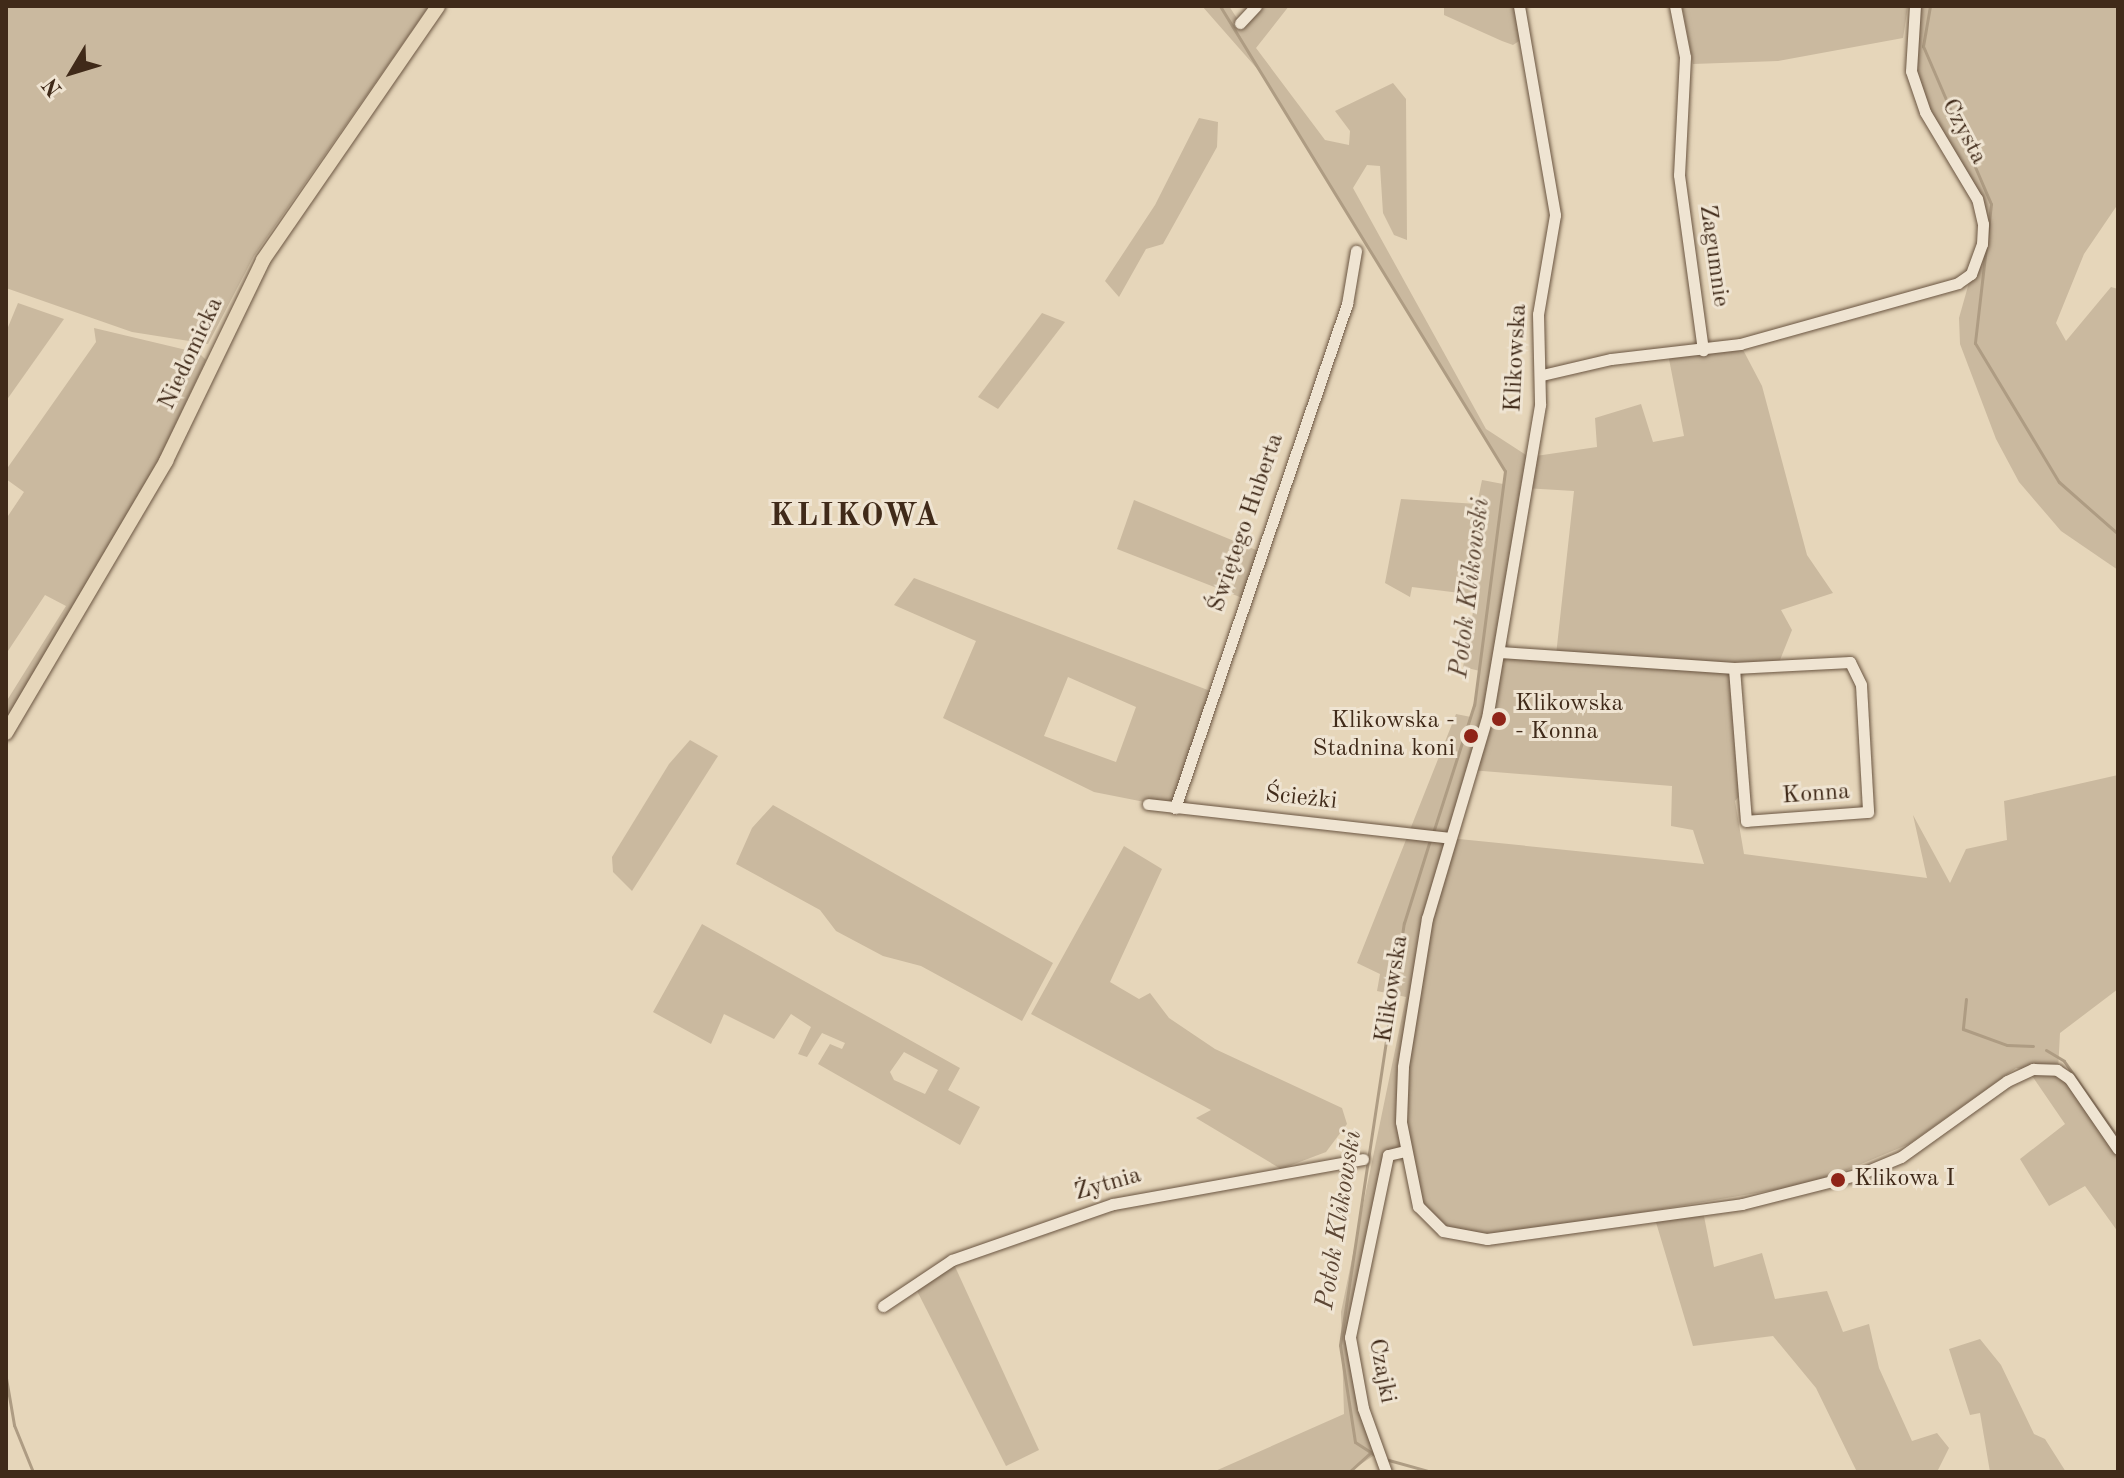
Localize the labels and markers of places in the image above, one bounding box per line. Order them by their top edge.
place label: Klikowska - Konna [1515,691,1623,747]
place label: Klikowska - Stadnina koni [1313,708,1455,764]
marker: Klikowska - Konna [1490,710,1508,728]
marker: Klikowska - Stadnina koni [1462,727,1480,745]
place label: Klikowa I [1854,1166,1955,1194]
marker: Klikowa I [1829,1171,1847,1189]

